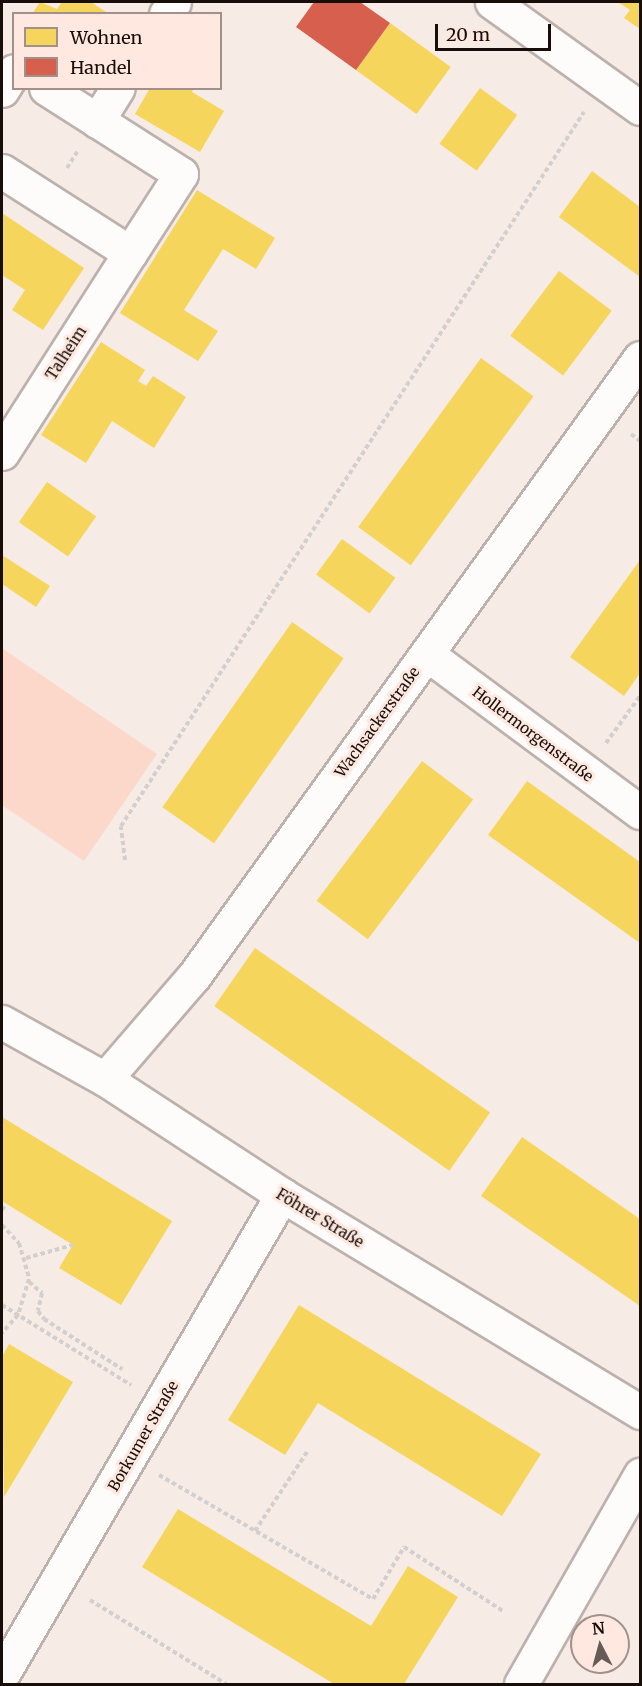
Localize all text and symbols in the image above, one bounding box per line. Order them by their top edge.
legend [12,12,222,90]
scale bar [438,12,554,50]
text: 20 m [446,23,490,46]
text: Wohnen [70,26,143,49]
text: Handel [70,56,132,79]
street label: Talheim [42,323,90,383]
street label: Wachsackerstraße [331,663,423,781]
street label: Hollermorgenstraße [469,683,597,785]
street label: Föhrer Straße [273,1185,367,1251]
street label: Borkumer Straße [104,1378,182,1494]
north arrow [570,1614,630,1674]
text: N [591,1617,606,1639]

